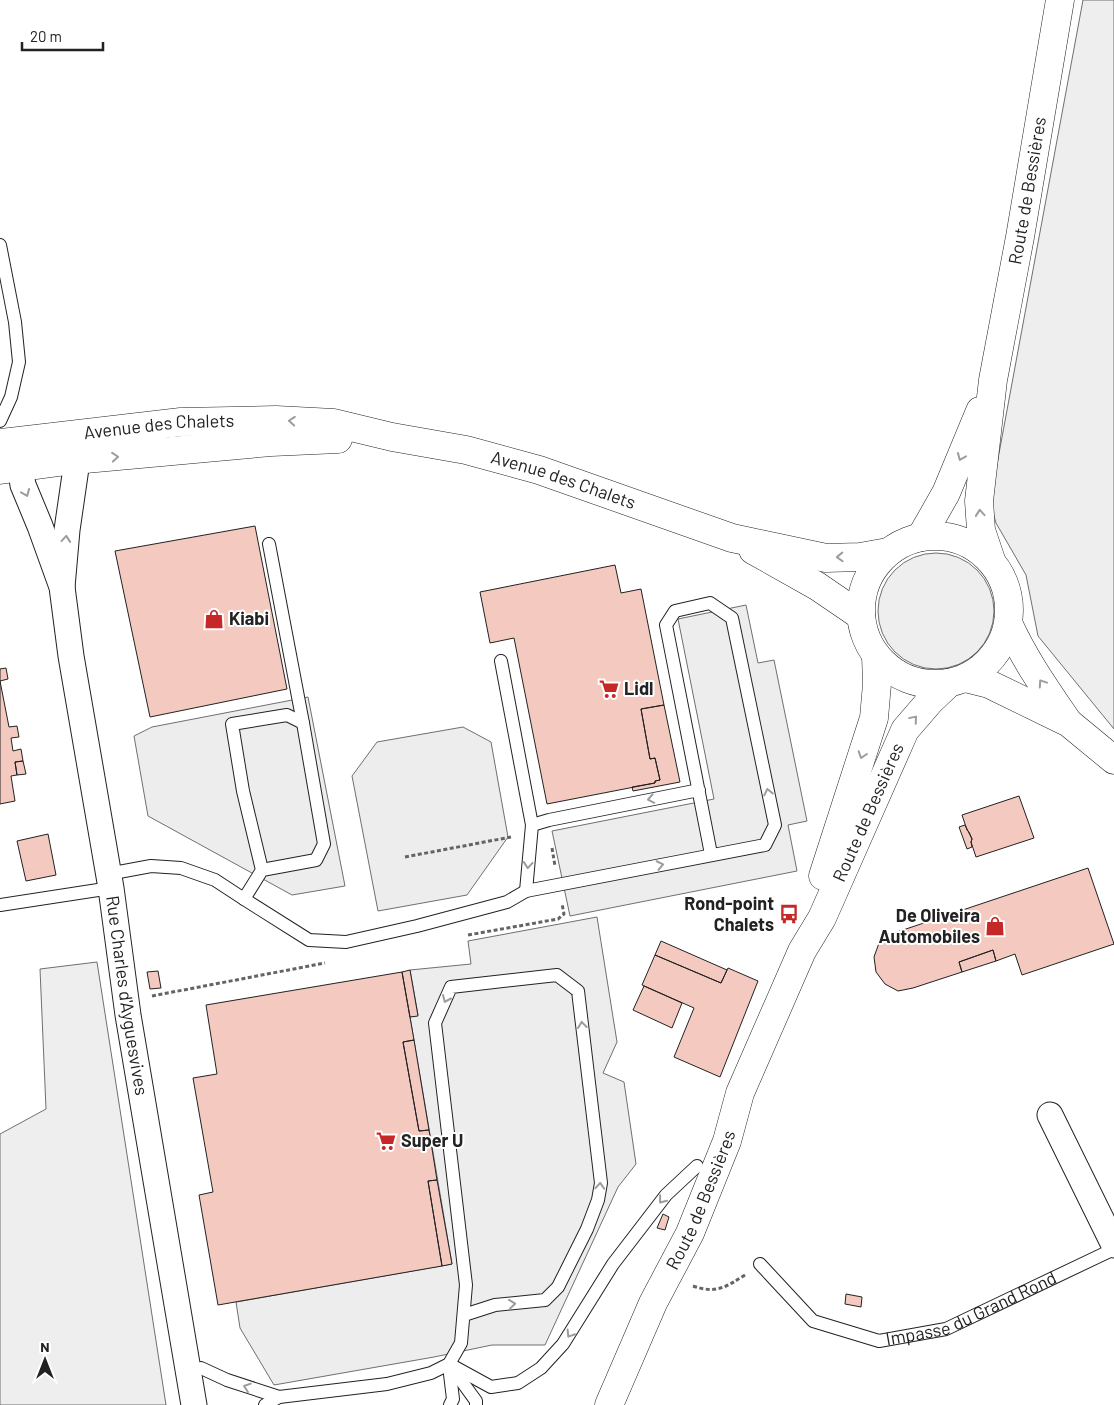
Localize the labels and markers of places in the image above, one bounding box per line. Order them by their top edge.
place label: Kiabi [229,607,269,629]
shop icon: Kiabi [203,608,225,630]
place label: Lidl [624,677,653,699]
supermarket icon: Lidl [598,678,620,700]
place label: Rond-point Chalets [684,892,774,935]
bus stop icon: Rond-point Chalets [778,903,800,925]
place label: De Oliveira Automobiles [878,904,980,947]
shop icon: De Oliveira Automobiles [984,915,1006,937]
place label: Super U [401,1129,463,1151]
supermarket icon: Super U [375,1130,397,1152]

